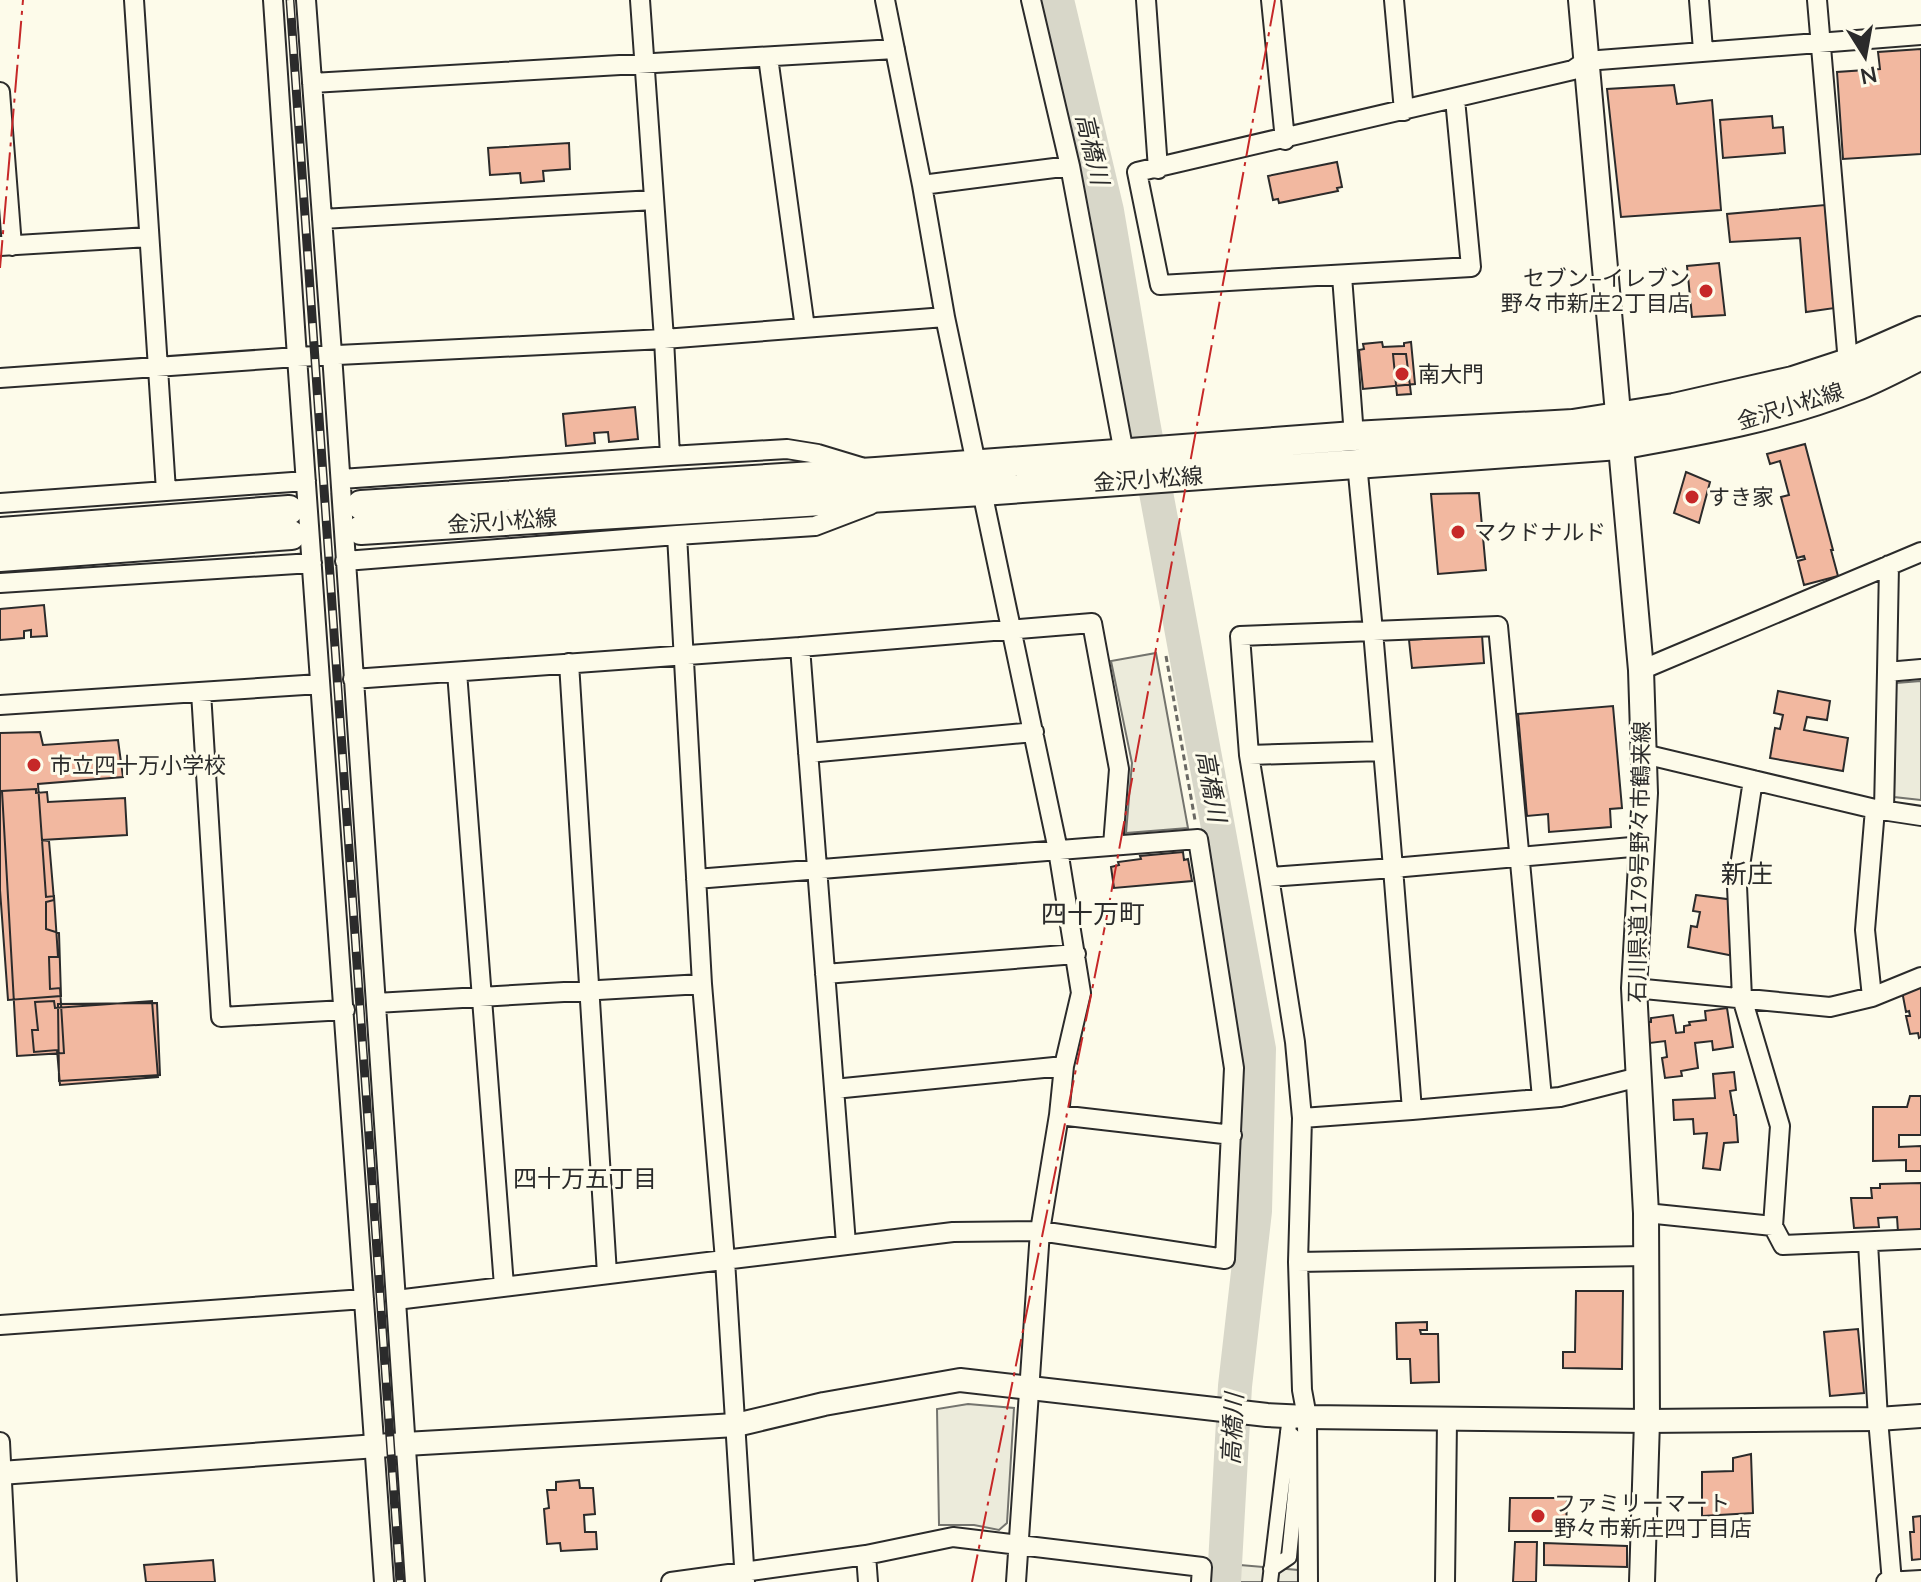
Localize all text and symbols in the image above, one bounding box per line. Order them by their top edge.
north arrow [1825,16,1905,96]
text: N [1858,58,1880,91]
water label: 高橋川 [1068,110,1116,191]
place label: セブン−イレブン 野々市新庄2丁目店 [1501,264,1690,319]
marker: セブン−イレブン 野々市新庄2丁目店 [1697,282,1715,300]
place label: 南大門 [1418,360,1484,390]
marker: 南大門 [1393,365,1411,383]
street label: 金沢小松線 [1733,377,1847,437]
street label: 金沢小松線 [1092,461,1204,499]
place label: すき家 [1708,483,1774,513]
marker: すき家 [1683,488,1701,506]
street label: 金沢小松線 [446,503,558,541]
place label: マクドナルド [1474,518,1606,548]
marker: マクドナルド [1449,523,1467,541]
street label: 石川県道179号野々市鶴来線 [1623,721,1657,1003]
water label: 高橋川 [1189,748,1234,827]
place label: 市立四十万小学校 [50,751,226,781]
marker: 市立四十万小学校 [25,756,43,774]
district label: 新庄 [1721,857,1773,892]
district label: 四十万町 [1041,897,1145,932]
district label: 四十万五丁目 [513,1163,657,1195]
water label: 高橋川 [1215,1389,1251,1466]
place label: ファミリーマート 野々市新庄四丁目店 [1554,1489,1752,1544]
marker: ファミリーマート 野々市新庄四丁目店 [1529,1507,1547,1525]

